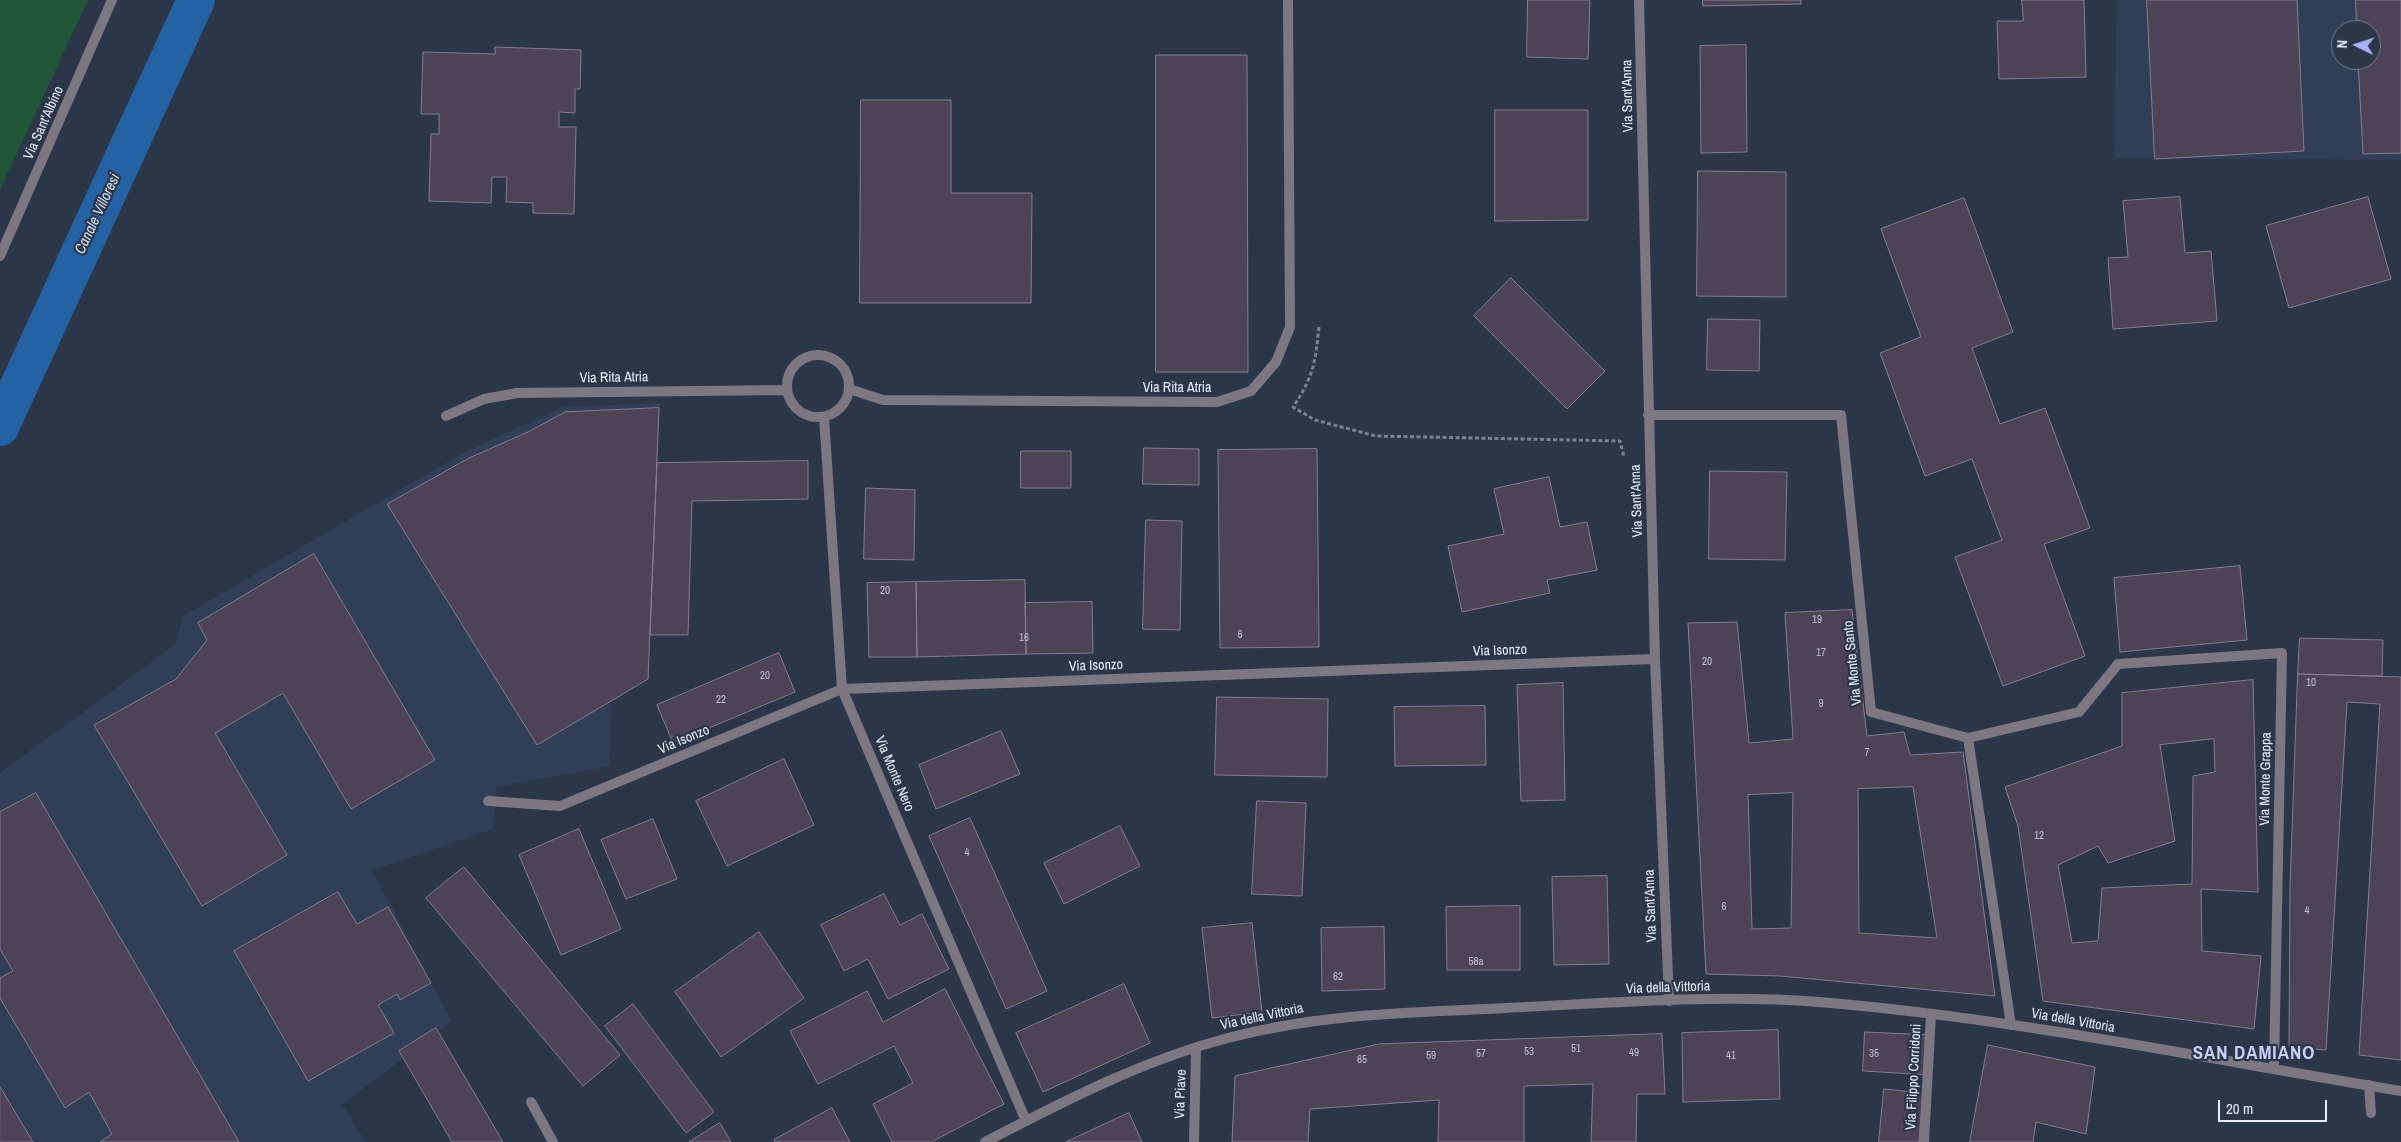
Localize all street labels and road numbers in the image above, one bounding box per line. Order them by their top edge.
street label: Via Sant'Anna [1619,59,1637,133]
street label: Via Sant'Albino [20,84,68,162]
street label: Via Rita Atria [579,369,649,387]
street label: Via Rita Atria [1143,380,1211,396]
street label: Via Sant'Anna [1627,464,1647,538]
street label: Via Monte Santo [1840,620,1866,706]
street label: Via Isonzo [1473,642,1527,660]
street label: Via Isonzo [1069,657,1123,675]
street label: Via Isonzo [656,722,712,758]
street label: Via Monte Grappa [2257,732,2275,826]
street label: Via Monte Nero [871,734,917,814]
street label: Via Sant'Anna [1641,869,1661,943]
street label: Via della Vittoria [1625,978,1711,998]
street label: Via della Vittoria [1219,1000,1305,1034]
street label: Via della Vittoria [2030,1005,2116,1037]
street label: Via Filippo Corridoni [1903,1023,1925,1131]
street label: Via Piave [1172,1069,1190,1119]

